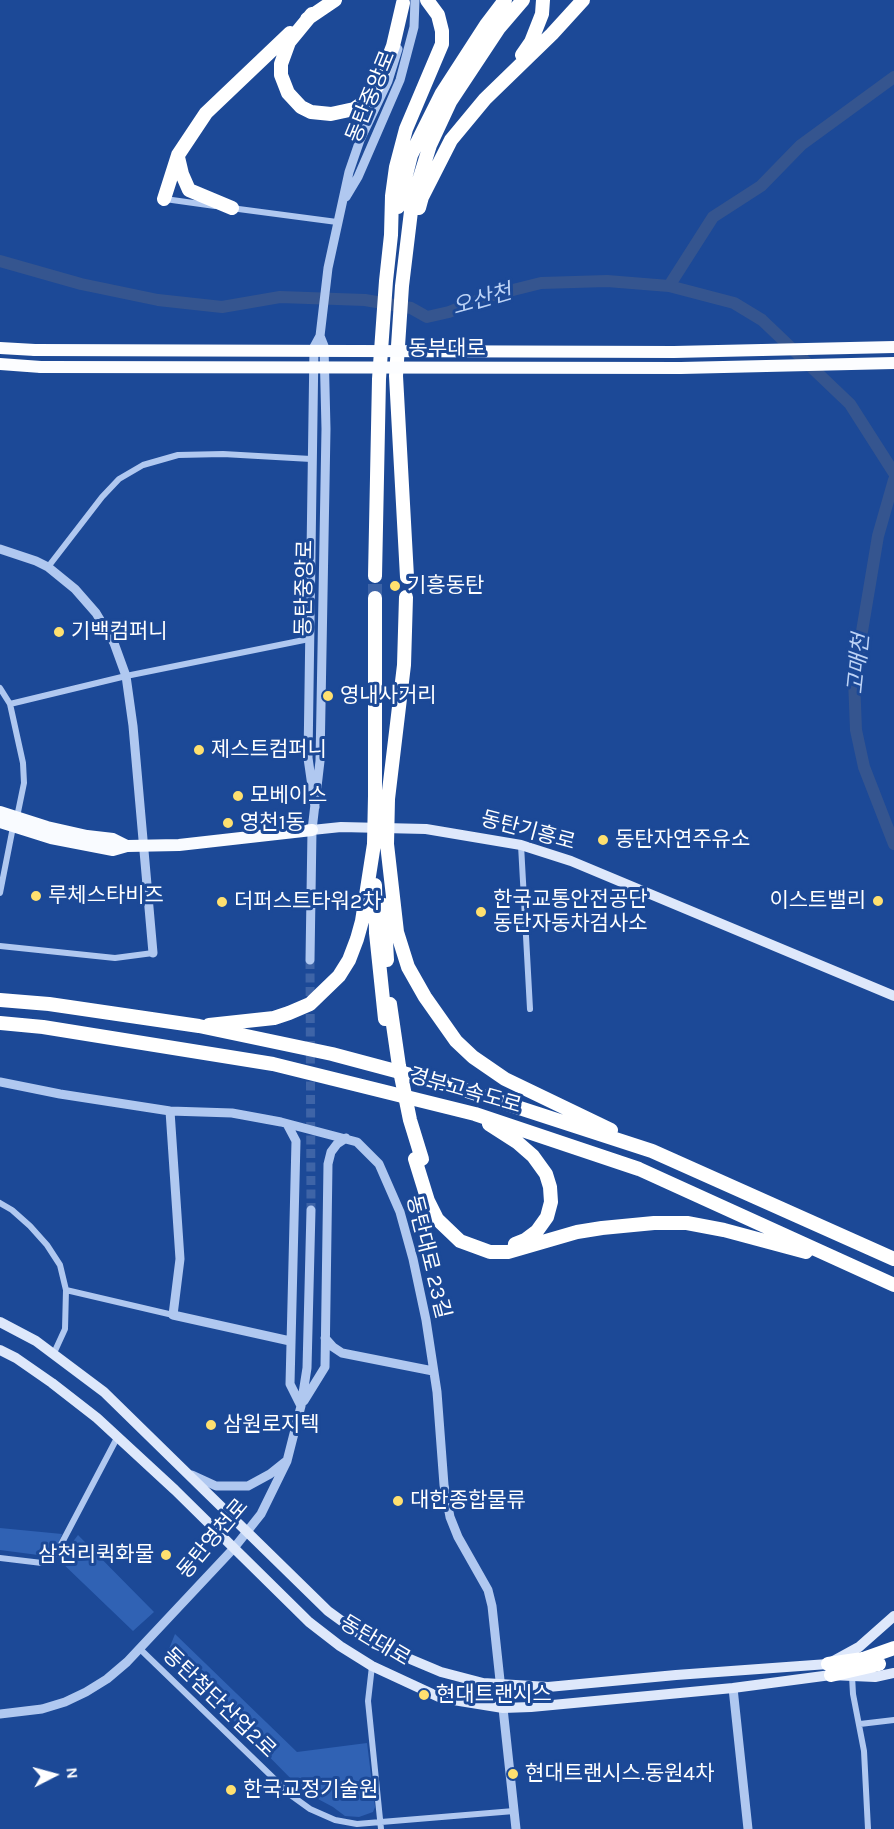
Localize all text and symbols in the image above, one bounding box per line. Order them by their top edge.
street label: 동탄중앙로 [341,47,401,147]
water label: 오산천 [449,279,515,321]
street label: 동부대로 [408,336,486,362]
street label: 동탄중앙로 [292,539,318,637]
place label: 기흥동탄 [407,573,484,599]
marker: 기흥동탄 [388,579,402,593]
place label: 기백컴퍼니 [71,619,168,645]
marker: 기백컴퍼니 [52,625,66,639]
water label: 고매천 [843,632,875,696]
place label: 영내사거리 [340,683,437,709]
marker: 영내사거리 [321,689,335,703]
place label: 제스트컴퍼니 [211,737,327,763]
marker: 제스트컴퍼니 [192,743,206,757]
place label: 모베이스 [250,783,327,809]
marker: 모베이스 [231,789,245,803]
street label: 동탄기흥로 [478,806,578,856]
place label: 영천1동 [240,810,305,836]
marker: 영천1동 [221,816,235,830]
place label: 동탄자연주유소 [615,827,750,853]
marker: 동탄자연주유소 [596,833,610,847]
place label: 루체스타비즈 [48,883,164,909]
place label: 한국교통안전공단 동탄자동차검사소 [493,887,648,937]
place label: 이스트밸리 [769,888,866,914]
marker: 루체스타비즈 [29,889,43,903]
place label: 더퍼스트타워2차 [234,889,381,915]
marker: 이스트밸리 [871,894,885,908]
marker: 더퍼스트타워2차 [215,895,229,909]
marker: 한국교통안전공단 동탄자동차검사소 [474,905,488,919]
street label: 경부고속도로 [406,1063,524,1119]
street label: 동탄대로 23길 [401,1193,455,1321]
place label: 삼원로지텍 [223,1412,320,1438]
marker: 삼원로지텍 [204,1418,218,1432]
place label: 대한종합물류 [410,1488,526,1514]
street label: 동탄영천로 [172,1494,254,1584]
marker: 대한종합물류 [391,1494,405,1508]
place label: 삼천리퀵화물 [38,1542,154,1568]
marker: 삼천리퀵화물 [159,1548,173,1562]
street label: 동탄대로 [335,1610,415,1672]
street label: 동탄첨단산업2로 [157,1643,281,1763]
place label: 현대트랜시스 [436,1682,552,1708]
marker: 현대트랜시스 [417,1688,431,1702]
north arrow [24,1745,84,1805]
place label: 현대트랜시스.동원4차 [525,1761,714,1787]
text: N [62,1766,82,1780]
marker: 현대트랜시스.동원4차 [506,1767,520,1781]
place label: 한국교정기술원 [243,1777,378,1803]
marker: 한국교정기술원 [224,1783,238,1797]

